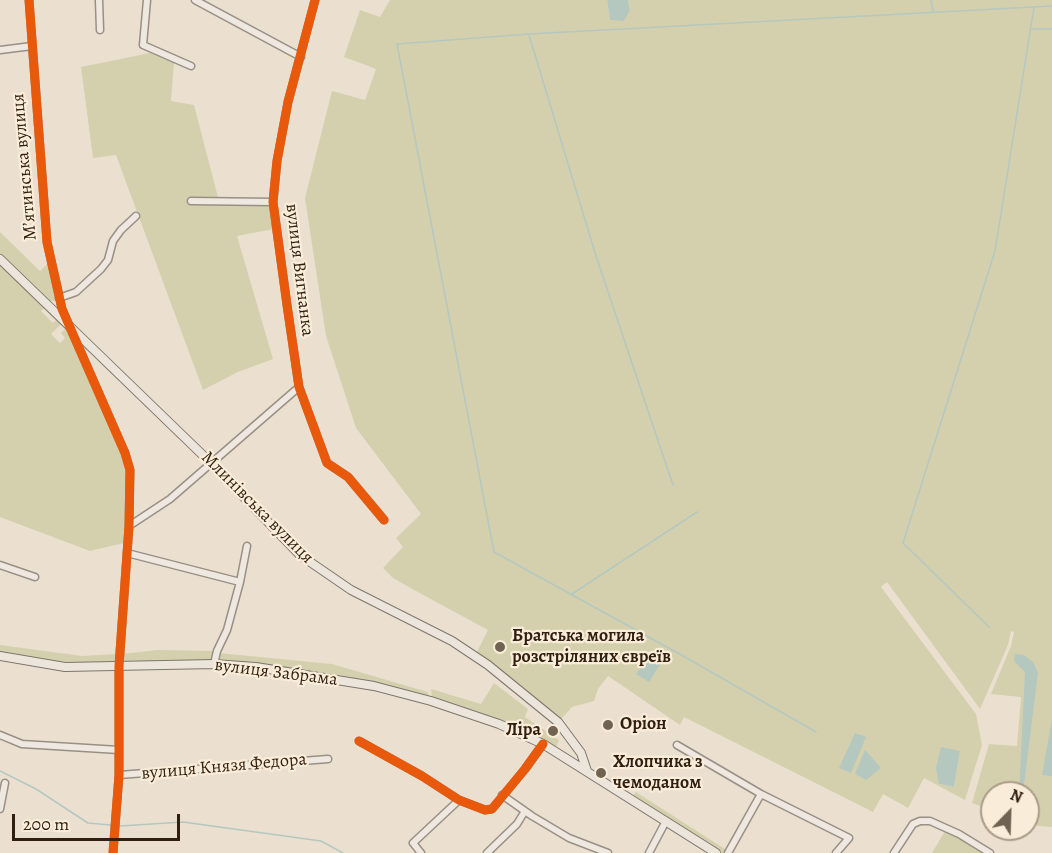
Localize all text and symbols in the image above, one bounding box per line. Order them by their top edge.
street label: Мʼятинська вулиця [8,93,42,241]
street label: вулиця Вигнанка [280,202,318,338]
street label: Млинівська вулиця [196,447,318,569]
place label: Братська могила розстріляних євреїв [512,626,671,668]
marker: Братська могила розстріляних євреїв [493,640,507,654]
street label: вулиця Забрама [213,655,339,691]
place label: Оріон [620,714,667,736]
marker: Оріон [601,718,615,732]
place label: Ліра [506,720,541,742]
marker: Ліра [546,724,560,738]
street label: вулиця Князя Федора [141,749,307,785]
place label: Хлопчика з чемоданом [613,752,703,795]
marker: Хлопчика з чемоданом [594,766,608,780]
north arrow [980,781,1040,841]
text: N [1007,784,1026,809]
scale bar [15,802,183,840]
text: 200 m [23,812,69,836]

